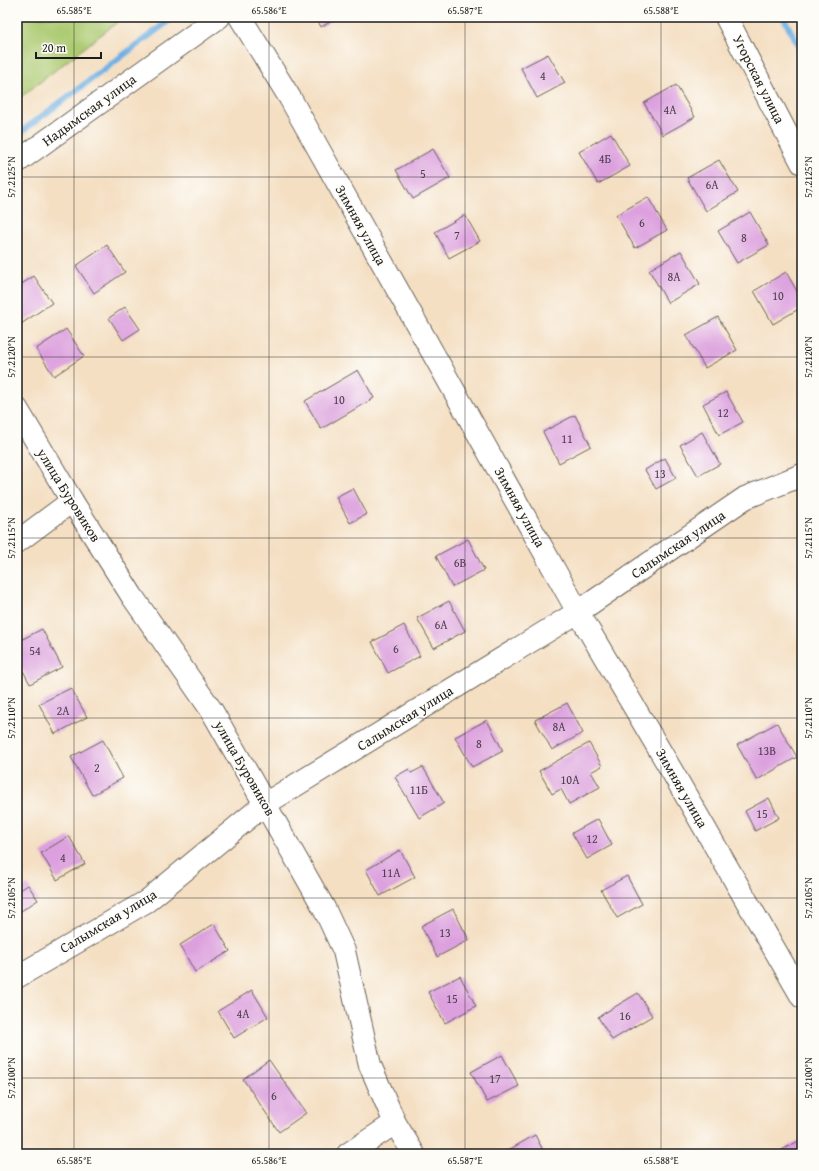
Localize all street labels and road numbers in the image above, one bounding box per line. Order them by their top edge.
street label: Угорская улица [728,31,790,127]
street label: Надымская улица [38,69,140,151]
street label: Зимняя улица [331,181,391,269]
street label: улица Буровиков [32,443,106,546]
street label: Зимняя улица [490,463,550,551]
street label: Салымская улица [627,505,729,583]
street label: Салымская улица [353,680,457,756]
street label: улица Буровиков [209,716,281,820]
street label: Зимняя улица [651,745,713,832]
street label: Салымская улица [56,884,161,958]

